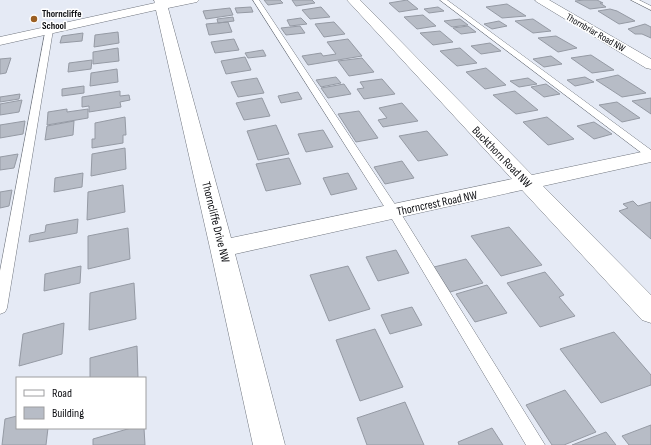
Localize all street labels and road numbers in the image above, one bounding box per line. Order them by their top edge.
street label: Thornbriar Road NW [564,11,628,55]
street label: Buckthorn Road NW [469,123,535,191]
street label: Thorncliffe Drive NW [198,180,233,264]
street label: Thorncrest Road NW [395,188,479,219]

